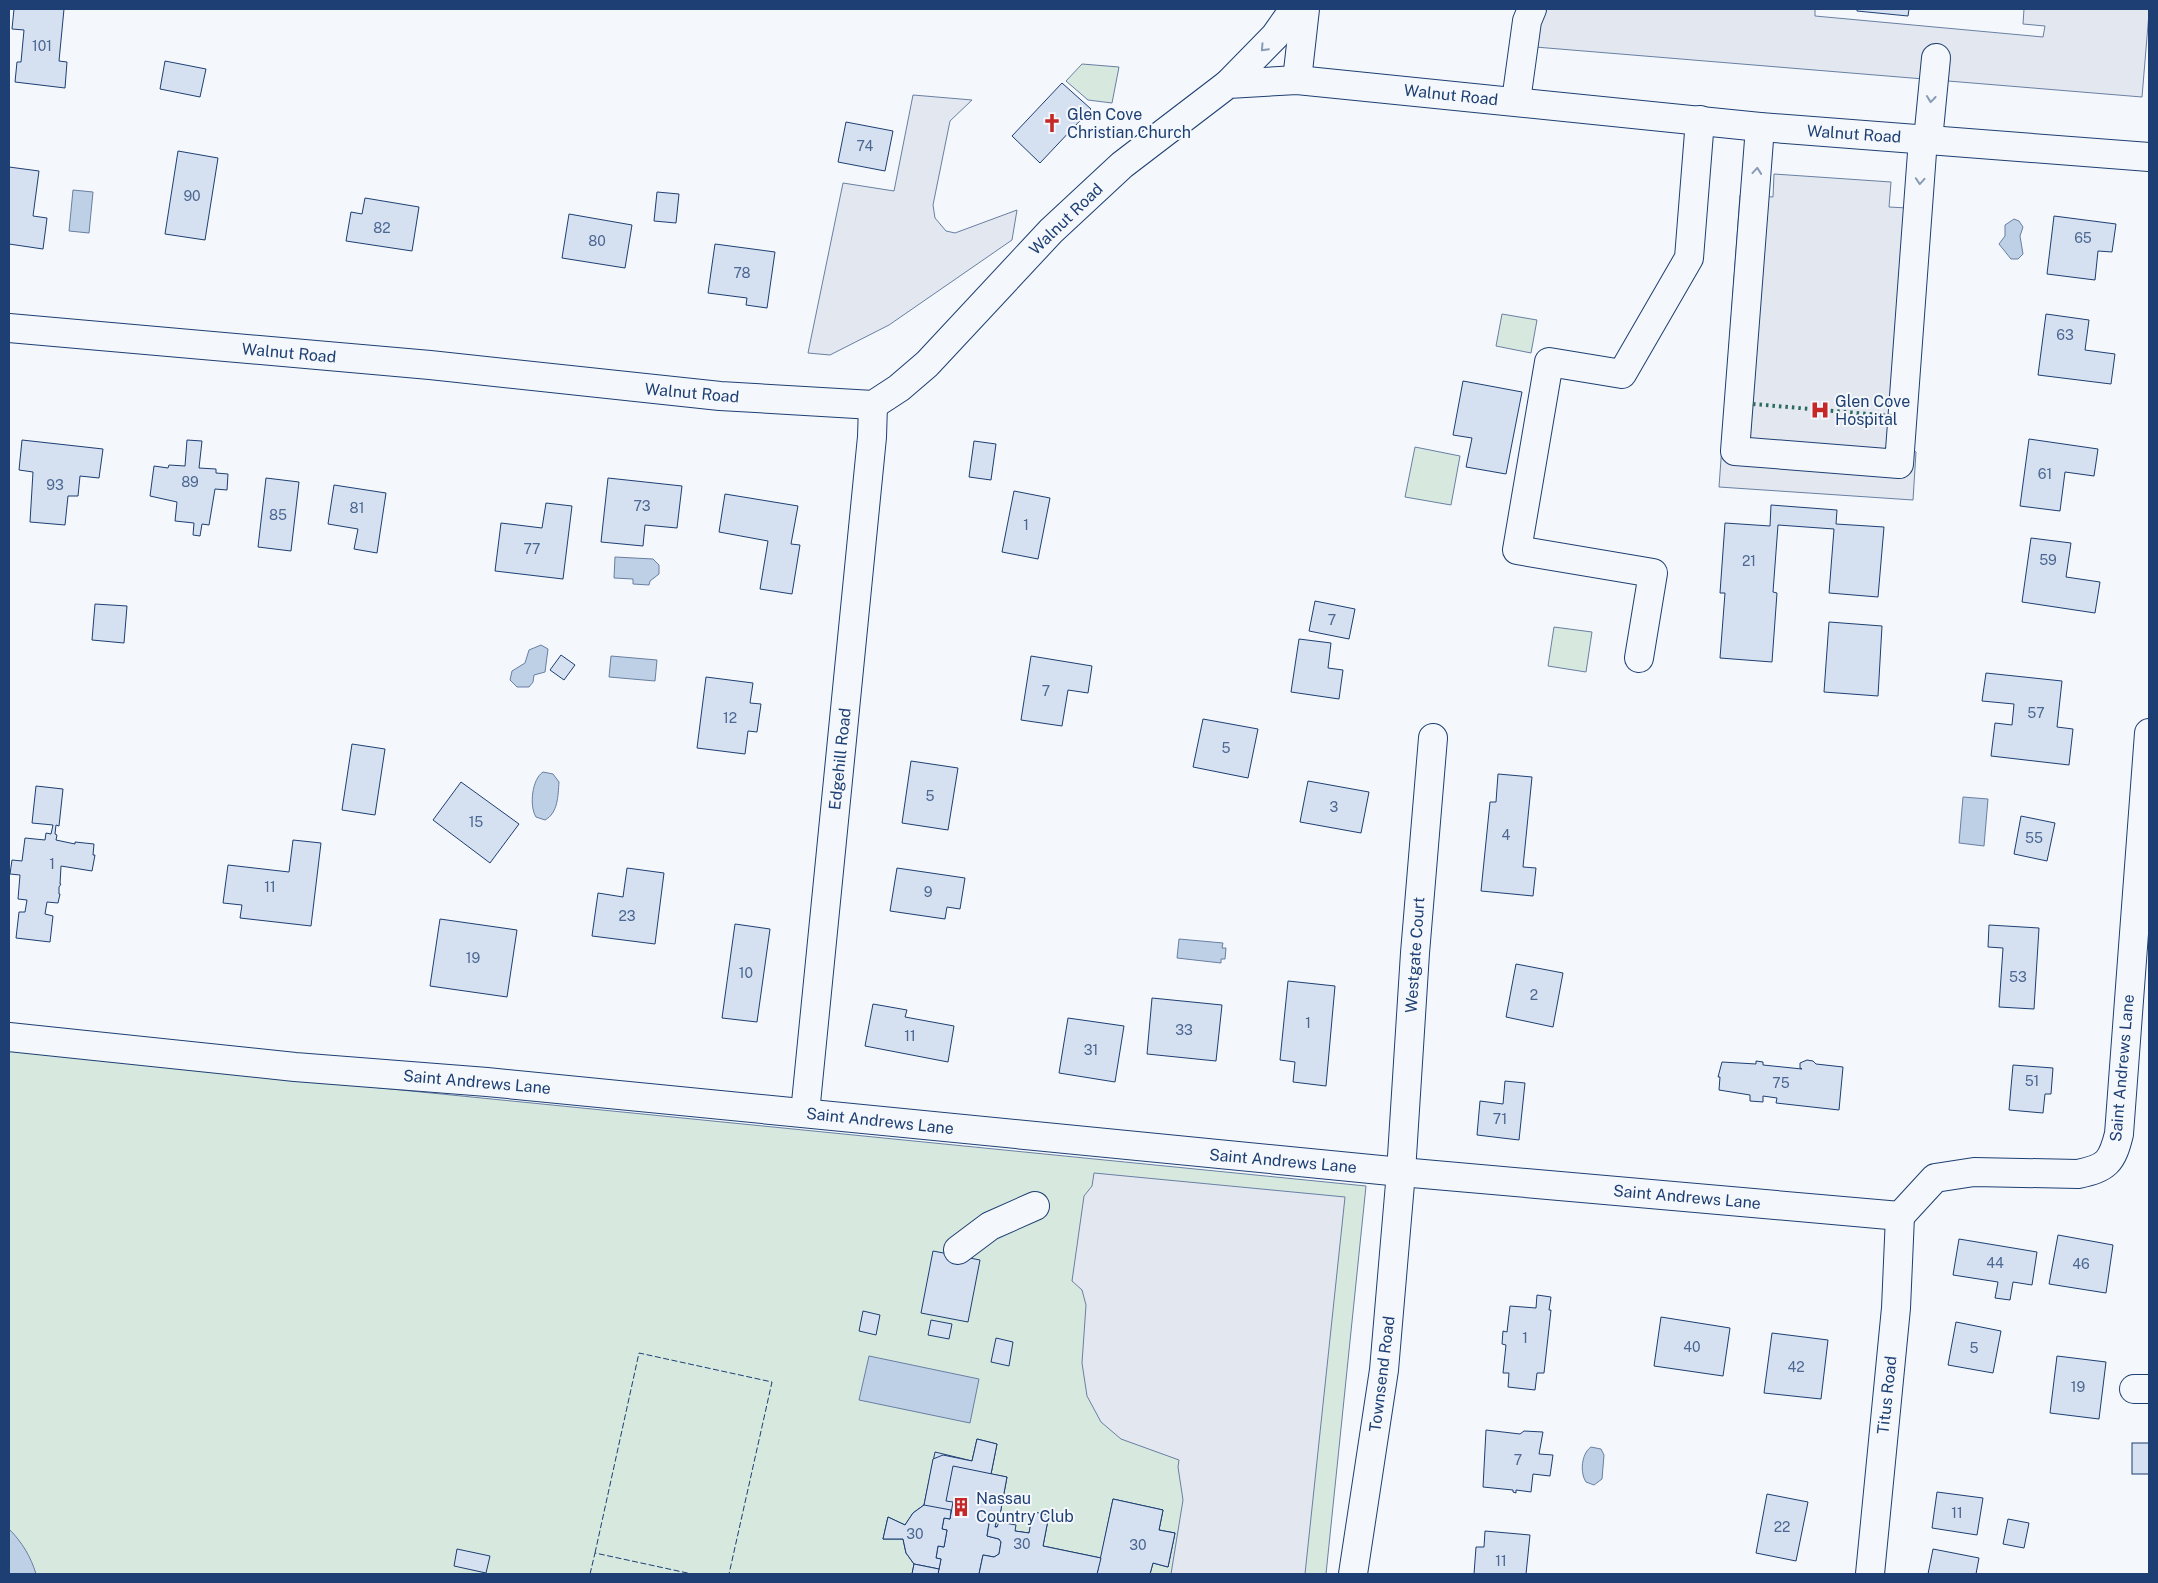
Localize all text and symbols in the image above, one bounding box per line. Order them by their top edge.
house number: 101 [32,38,52,54]
one-way arrow [1261,42,1270,51]
street label: Walnut Road [1403,81,1499,109]
one-way arrow [1926,95,1937,103]
place label: Glen Cove Christian Church [1067,105,1191,142]
church icon: Glen Cove Christian Church [1041,112,1063,134]
street label: Walnut Road [1806,121,1902,147]
house number: 74 [857,138,874,154]
one-way arrow [1751,166,1762,174]
one-way arrow [1914,178,1925,186]
street label: Walnut Road [1025,179,1107,259]
house number: 90 [183,188,201,204]
house number: 82 [373,220,391,236]
house number: 65 [2074,230,2092,246]
house number: 80 [588,233,606,249]
house number: 78 [733,265,751,281]
house number: 63 [2056,327,2074,343]
street label: Walnut Road [241,339,337,367]
street label: Walnut Road [644,379,740,407]
place label: Glen Cove Hospital [1835,392,1910,429]
hospital icon: Glen Cove Hospital [1809,399,1831,421]
house number: 61 [2038,466,2052,482]
house number: 89 [181,474,199,490]
house number: 93 [46,477,64,493]
house number: 73 [634,498,651,514]
house number: 81 [350,500,364,516]
house number: 85 [269,507,287,523]
house number: 1 [1023,517,1029,533]
house number: 77 [524,541,541,557]
house number: 59 [2039,552,2057,568]
house number: 21 [1742,553,1756,569]
house number: 7 [1328,612,1336,628]
house number: 7 [1042,683,1050,699]
house number: 57 [2027,705,2045,721]
street label: Edgehill Road [825,707,855,811]
house number: 12 [723,710,737,726]
house number: 5 [1222,740,1231,756]
house number: 5 [926,788,935,804]
house number: 3 [1330,799,1339,815]
house number: 15 [469,814,483,830]
house number: 4 [1502,827,1511,843]
house number: 55 [2025,830,2043,846]
house number: 1 [49,856,55,872]
house number: 11 [264,879,276,895]
house number: 9 [924,884,933,900]
street label: Westgate Court [1401,896,1429,1014]
house number: 23 [618,908,636,924]
house number: 19 [466,950,480,966]
house number: 10 [739,965,753,981]
house number: 53 [2009,969,2027,985]
house number: 2 [1530,987,1538,1003]
street label: Saint Andrews Lane [2106,993,2138,1143]
house number: 1 [1305,1015,1311,1031]
house number: 33 [1175,1022,1193,1038]
house number: 11 [904,1028,916,1044]
house number: 31 [1084,1042,1098,1058]
street label: Saint Andrews Lane [402,1066,552,1098]
house number: 51 [2025,1073,2039,1089]
house number: 75 [1772,1075,1790,1091]
street label: Saint Andrews Lane [805,1104,955,1138]
house number: 71 [1493,1111,1507,1127]
street label: Saint Andrews Lane [1208,1145,1358,1177]
street label: Saint Andrews Lane [1612,1181,1762,1213]
house number: 44 [1986,1255,2004,1271]
house number: 46 [2072,1256,2090,1272]
street label: Townsend Road [1365,1315,1399,1433]
house number: 1 [1522,1330,1528,1346]
house number: 40 [1683,1339,1701,1355]
house number: 5 [1970,1340,1979,1356]
street label: Titus Road [1873,1355,1901,1435]
house number: 42 [1787,1359,1805,1375]
house number: 19 [2071,1379,2085,1395]
house number: 7 [1514,1452,1522,1468]
place label: Nassau Country Club [976,1489,1074,1526]
building icon: Nassau Country Club [950,1496,972,1518]
house number: 11 [1951,1505,1963,1521]
house number: 22 [1774,1519,1790,1535]
house number: 30 [906,1526,924,1542]
house number: 30 [1013,1536,1031,1552]
house number: 30 [1129,1537,1147,1553]
house number: 11 [1495,1553,1507,1569]

